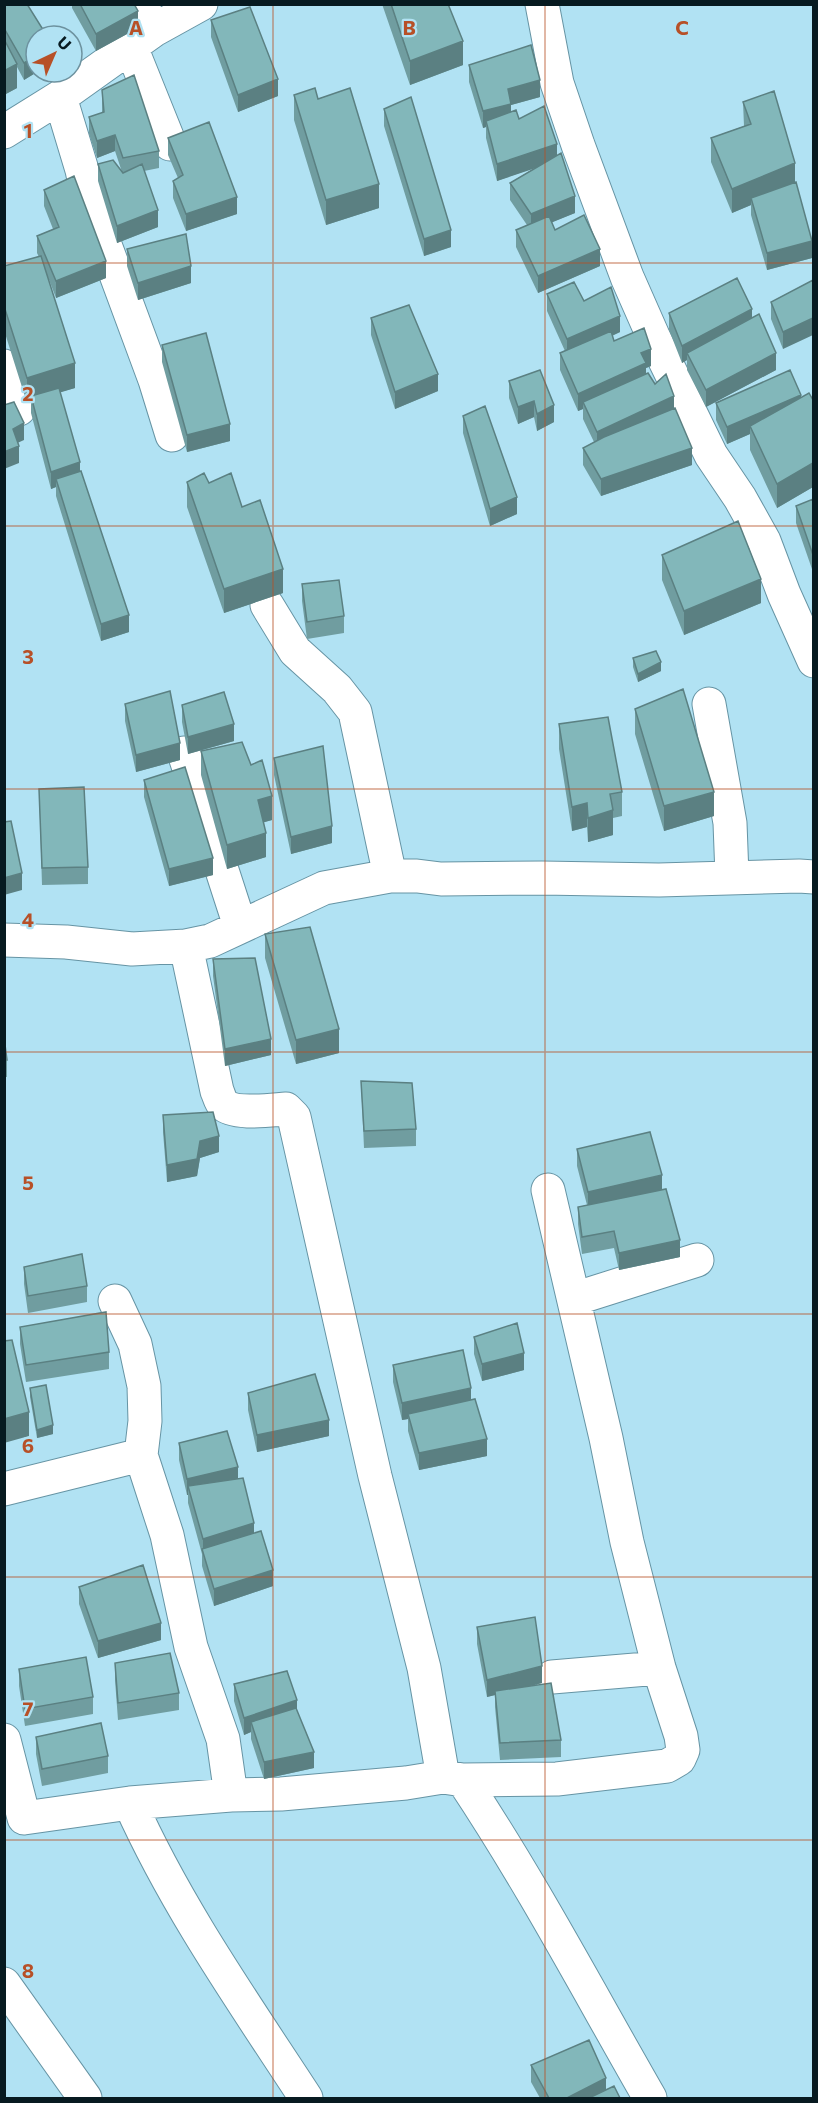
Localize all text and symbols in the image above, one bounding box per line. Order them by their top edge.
text: A [129,15,143,39]
text: B [402,15,416,39]
text: C [675,15,689,39]
north arrow [24,24,84,84]
text: U [54,32,76,54]
text: 1 [23,118,33,142]
text: 2 [22,381,34,405]
text: 3 [22,644,34,668]
text: 4 [22,907,34,931]
text: 5 [22,1170,34,1194]
text: 6 [22,1433,34,1457]
text: 7 [23,1696,34,1720]
text: 8 [22,1958,34,1982]

